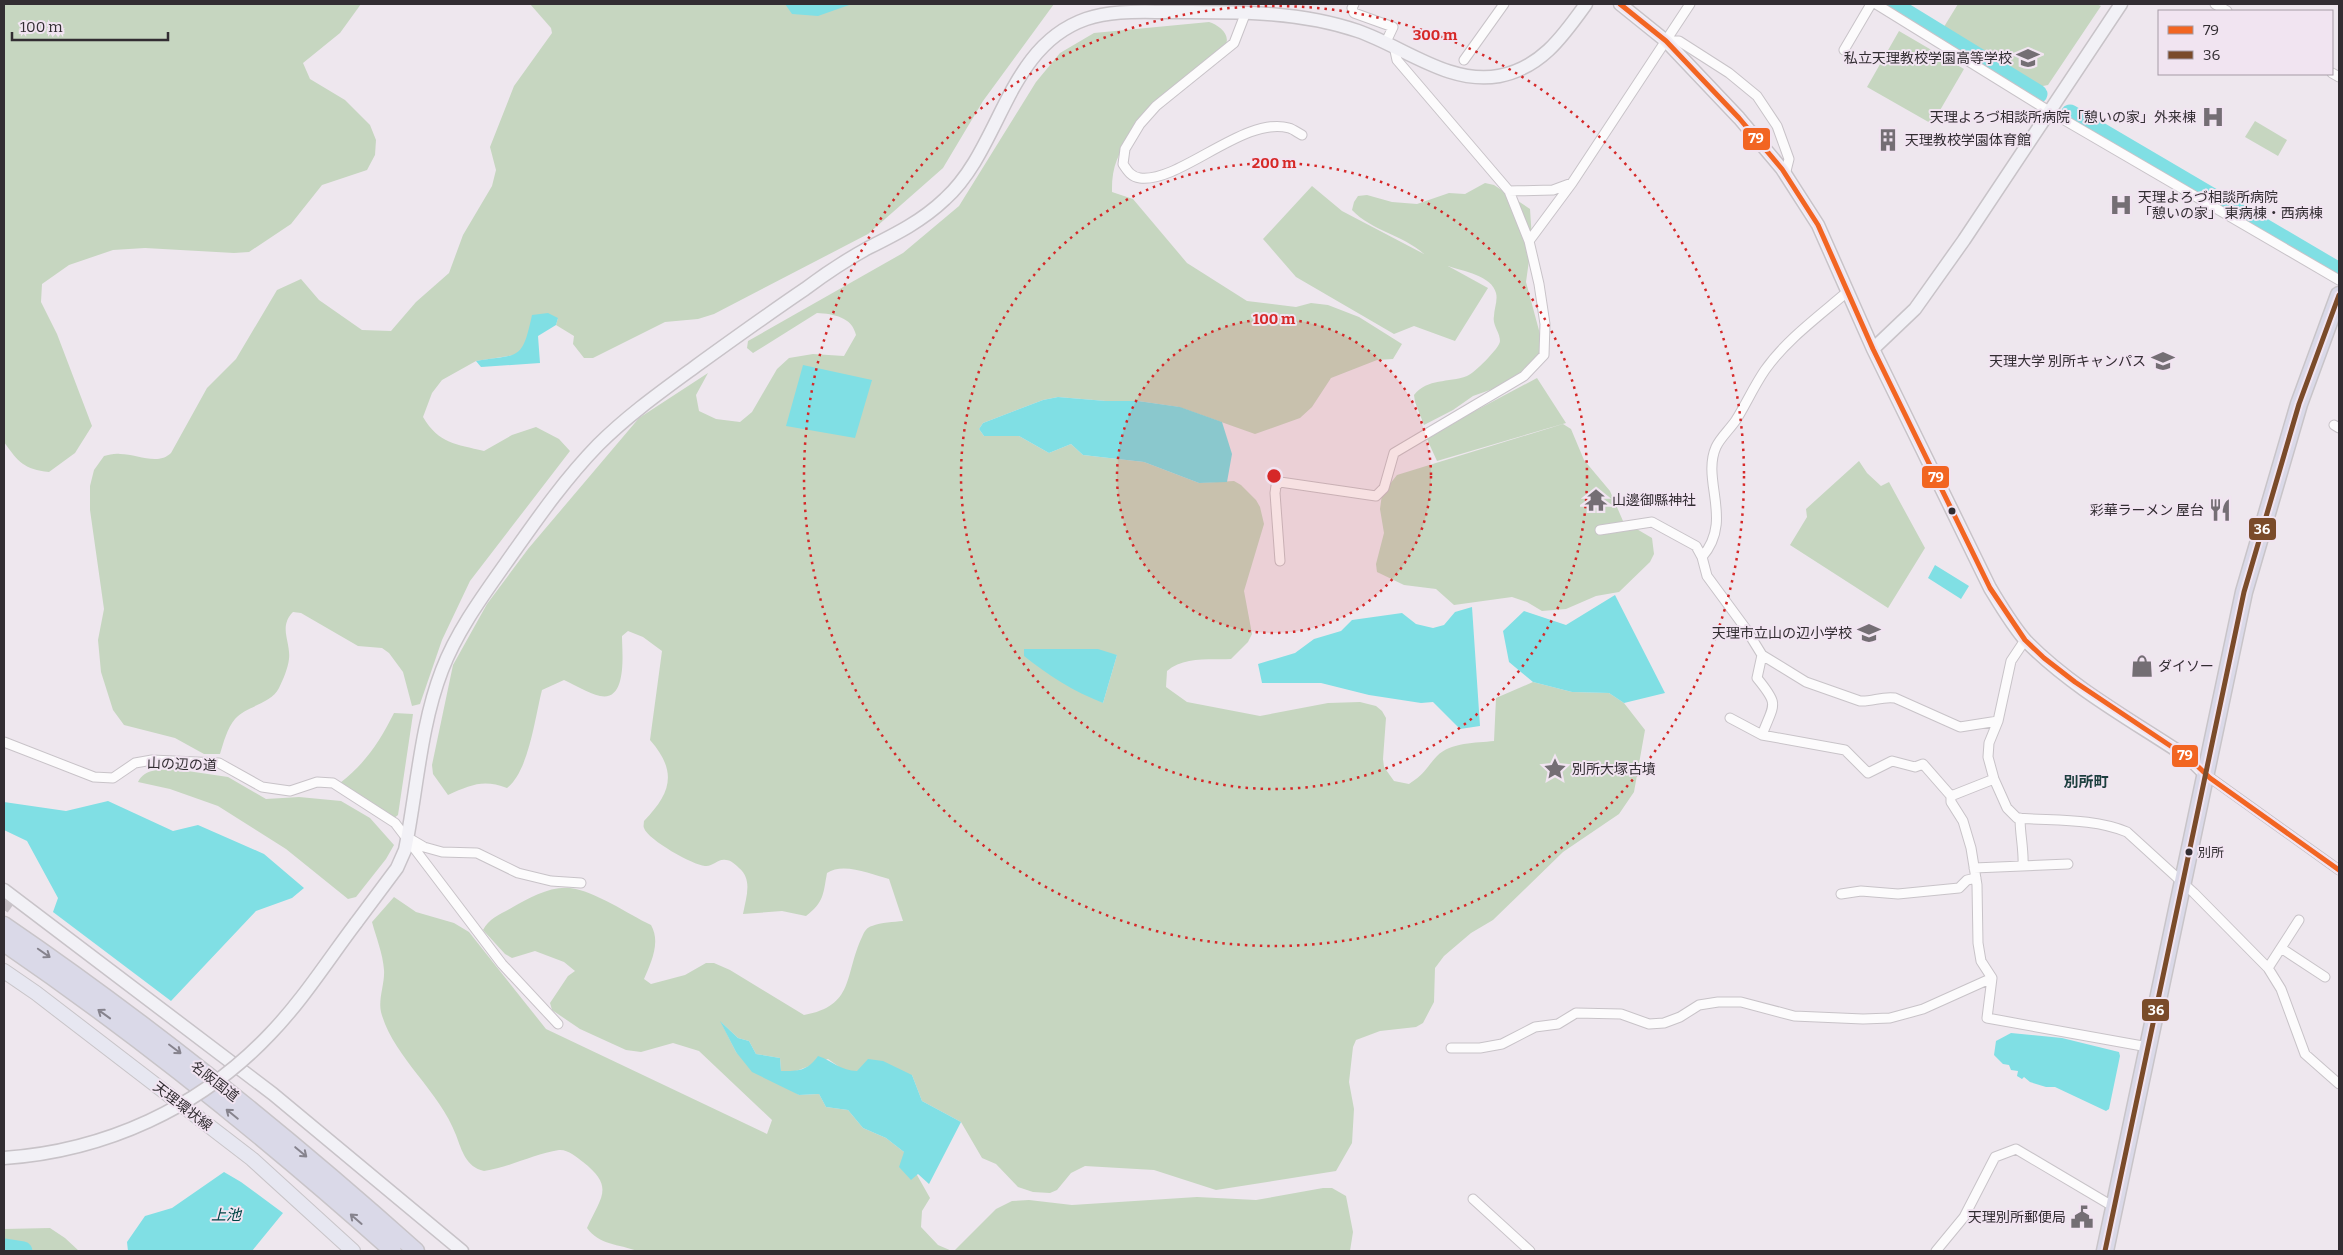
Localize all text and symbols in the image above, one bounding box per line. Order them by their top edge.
scale bar [12,10,169,42]
legend [2158,10,2333,75]
text: 100 m [20,18,63,36]
text: 79 [2203,21,2219,39]
text: 300 m [1413,26,1458,44]
school or university icon: 私立天理教校学園高等学校 [2015,45,2041,71]
text: 36 [2203,46,2221,64]
place label: 私立天理教校学園高等学校 [1844,50,2012,67]
hospital icon: 天理よろづ相談所病院「憩いの家」外来棟 [2200,104,2226,130]
place label: 天理よろづ相談所病院「憩いの家」外来棟 [1930,109,2196,126]
line badge: 79 [1742,127,1771,151]
building icon: 天理教校学園体育館 [1875,127,1901,153]
text: 79 [1748,130,1764,147]
place label: 天理教校学園体育館 [1905,132,2031,149]
text: 200 m [1252,154,1297,172]
place label: 天理よろづ相談所病院 「憩いの家」 東病棟・西病棟 [2138,189,2323,222]
hospital icon: 天理よろづ相談所病院 「憩いの家」 東病棟・西病棟 [2108,192,2134,218]
text: 100 m [1253,310,1296,328]
school or university icon: 天理大学 別所キャンパス [2150,348,2176,374]
place label: 天理大学 別所キャンパス [1989,353,2146,370]
line badge: 79 [1921,465,1950,489]
centre of rings [1265,467,1283,485]
text: 79 [1928,469,1944,486]
temple icon: 山邊御縣神社 [1583,487,1609,513]
place label: 山邊御縣神社 [1612,492,1696,509]
restaurant icon: 彩華ラーメン 屋台 [2207,497,2233,523]
place label: 彩華ラーメン 屋台 [2090,502,2204,519]
unlabelled marker [1947,506,1957,516]
line badge: 36 [2248,517,2277,541]
text: 36 [2254,521,2270,538]
school or university icon: 天理市立山の辺小学校 [1856,620,1882,646]
place label: 天理市立山の辺小学校 [1712,625,1852,642]
shop icon: ダイソー [2129,653,2155,679]
place label: ダイソー [2158,658,2214,675]
line badge: 79 [2171,744,2199,768]
text: 79 [2177,747,2193,764]
street label: 山の辺の道 [147,755,217,774]
place icon: 別所大塚古墳 [1542,756,1568,782]
place label: 別所大塚古墳 [1572,761,1656,778]
district label: 別所町 [2063,773,2109,791]
place label: 別所 [2198,845,2224,860]
marker: 別所 [2184,847,2194,857]
one-way arrow [37,948,51,958]
line badge: 36 [2141,998,2170,1022]
text: 36 [2148,1002,2164,1019]
one-way arrow [98,1009,111,1020]
one-way arrow [168,1044,181,1055]
street label: 名阪国道 [187,1057,242,1105]
street label: 天理環状線 [150,1078,216,1135]
one-way arrow [226,1109,239,1120]
one-way arrow [294,1146,307,1157]
public building icon: 天理別所郵便局 [2069,1204,2095,1230]
water label: 上池 [211,1206,243,1224]
place label: 天理別所郵便局 [1968,1209,2066,1226]
one-way arrow [350,1213,363,1225]

